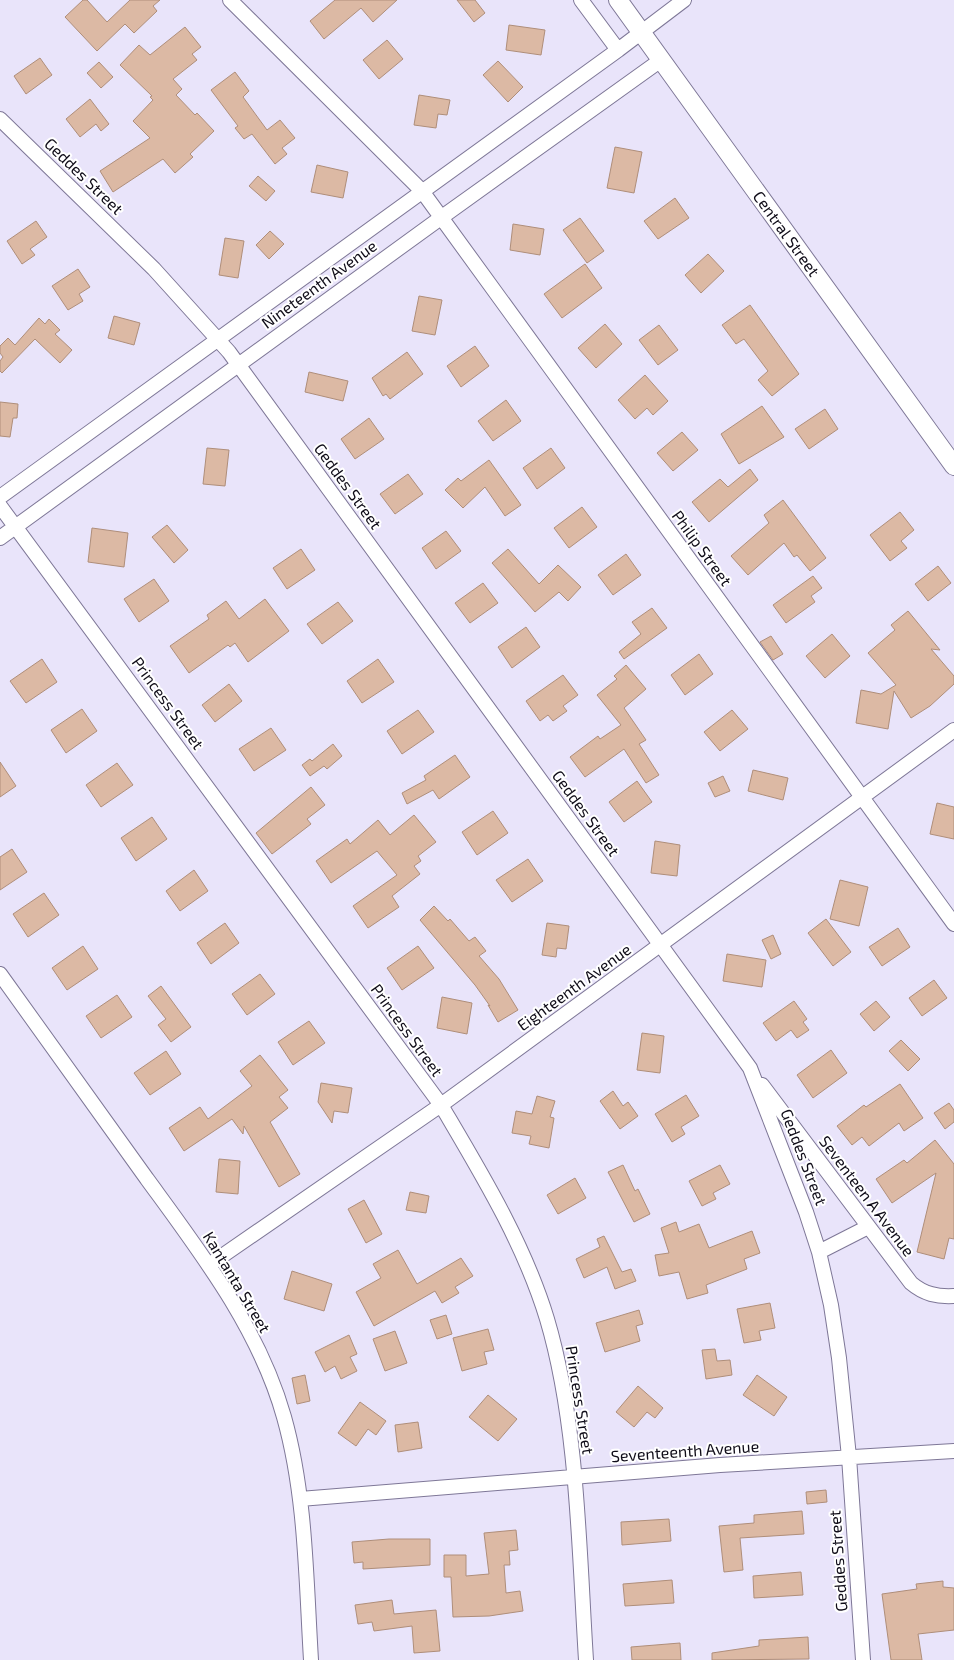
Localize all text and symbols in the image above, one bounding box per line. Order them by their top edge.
street label: Geddes Street [41,133,128,218]
street label: Central Street [750,187,824,280]
street label: Nineteenth Avenue [257,235,380,332]
street label: Geddes Street [311,439,386,532]
street label: Philip Street [669,506,736,589]
street label: Princess Street [128,653,208,753]
street label: Geddes Street [549,766,624,859]
street label: Eighteenth Avenue [513,939,634,1034]
street label: Princess Street [367,980,447,1080]
street label: Geddes Street [777,1106,832,1208]
street label: Seventeen A Avenue [816,1132,919,1260]
street label: Kantanta Street [200,1228,275,1336]
street label: Princess Street [563,1344,598,1456]
street label: Seventeenth Avenue [610,1436,760,1465]
street label: Geddes Street [824,1510,851,1612]

